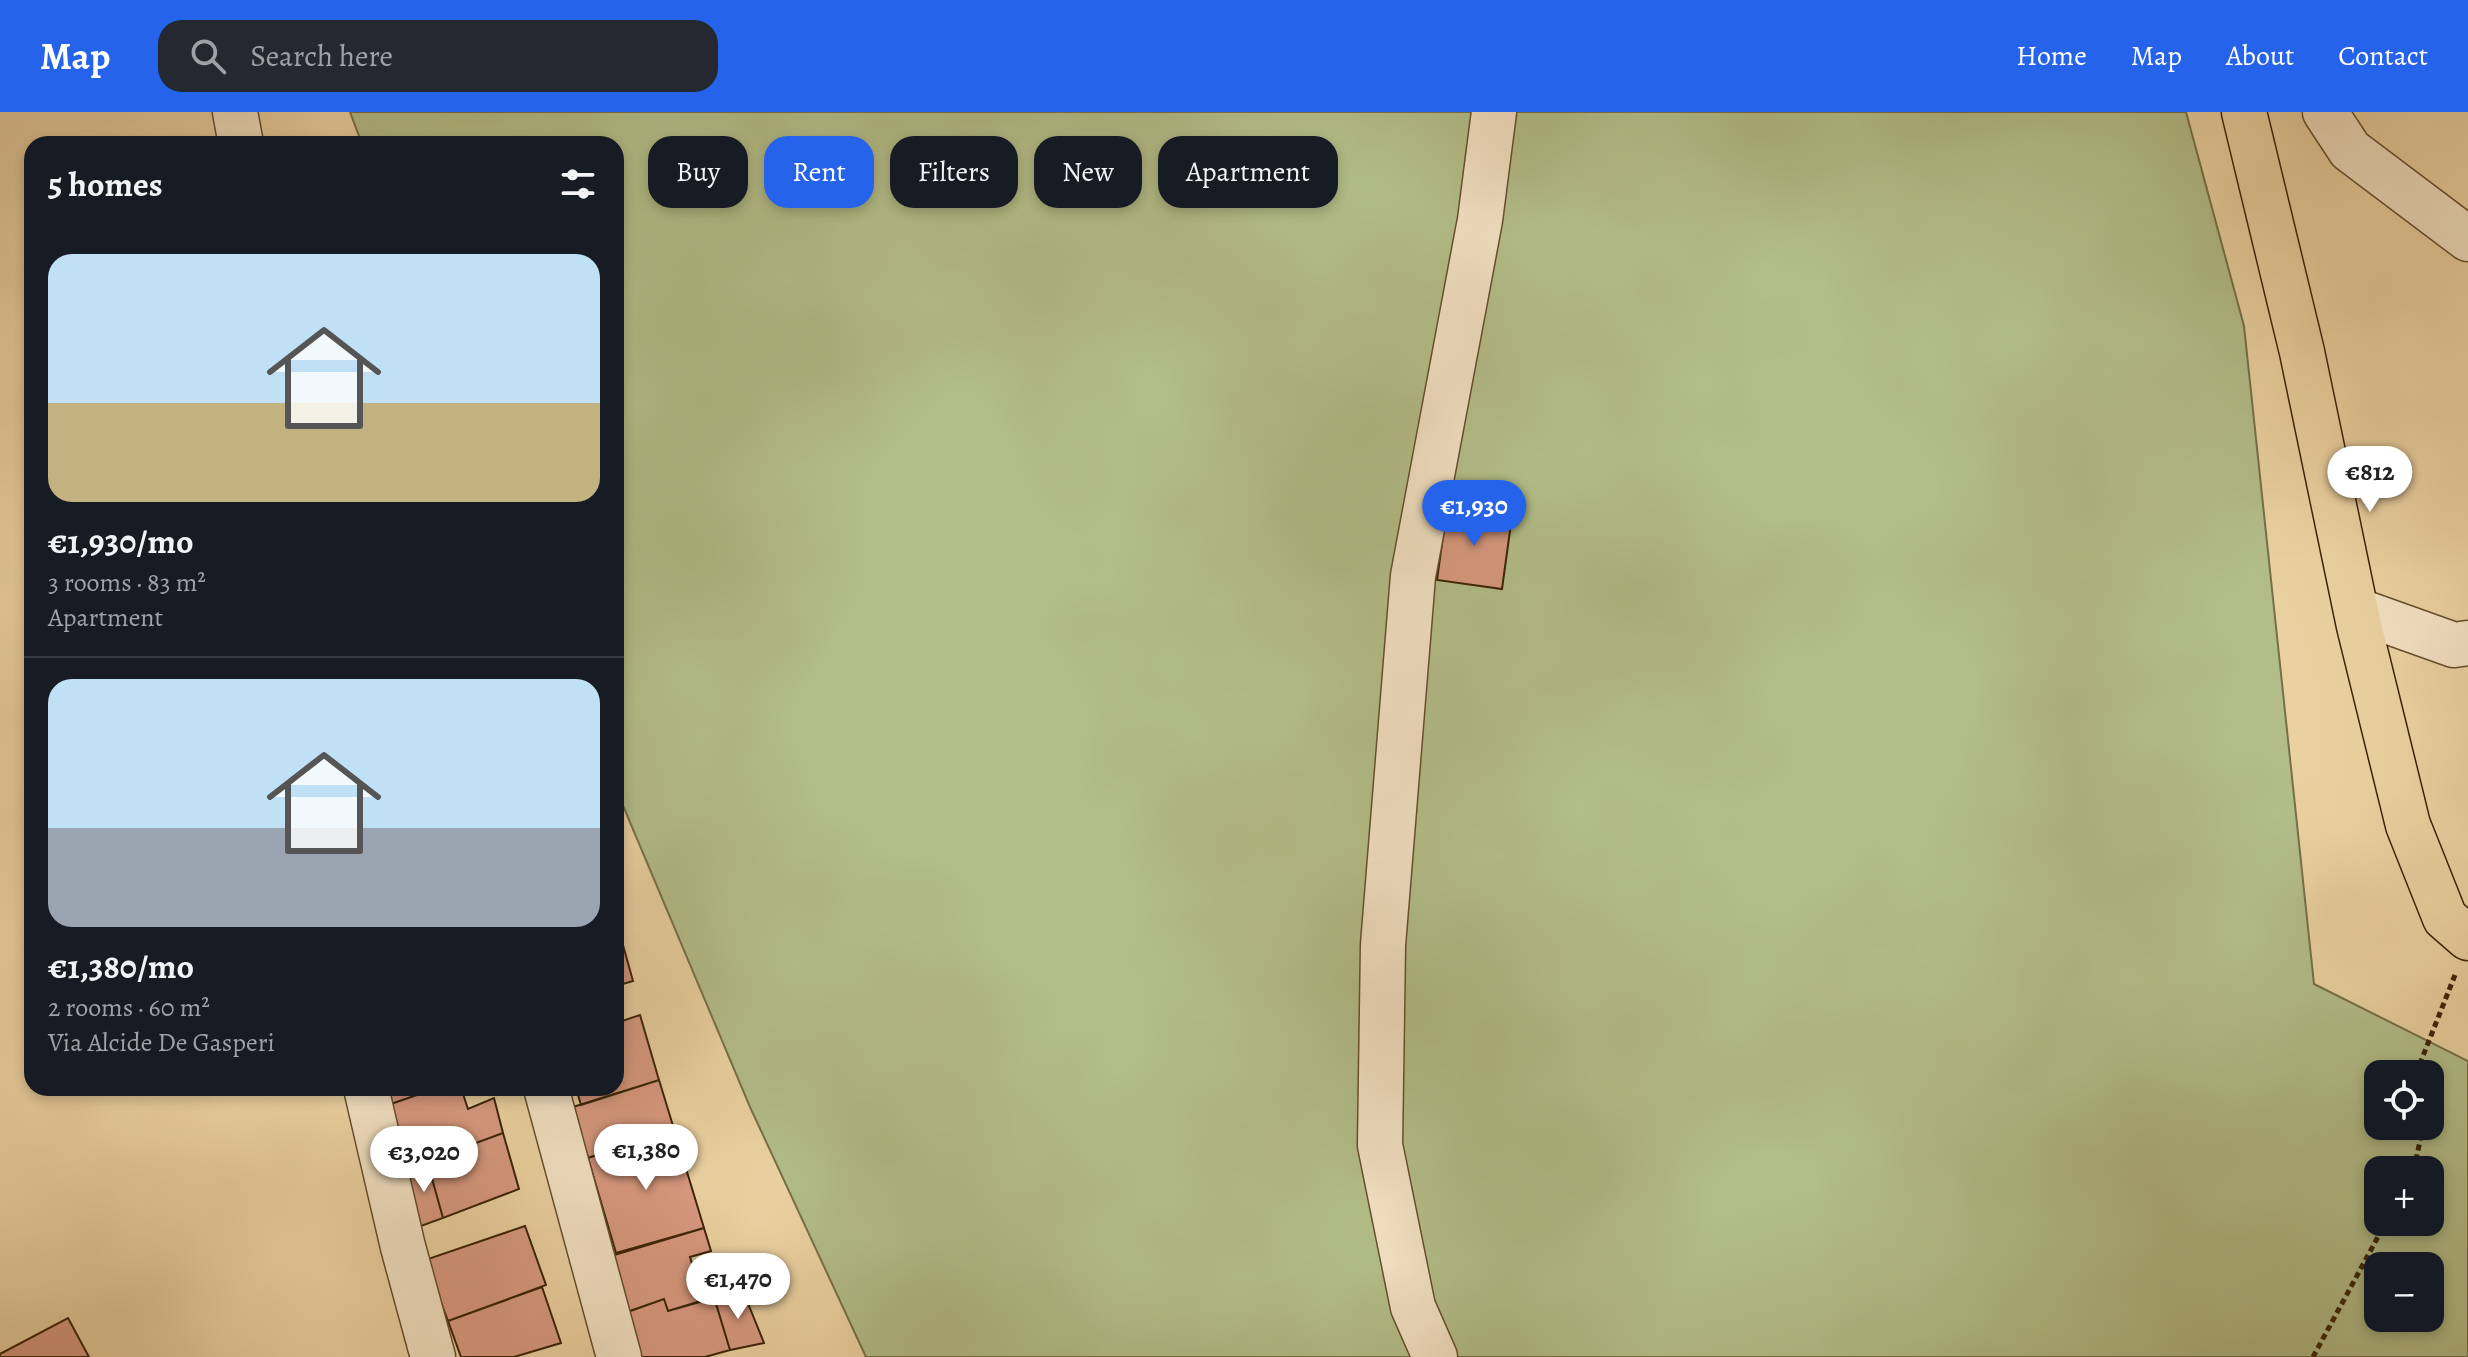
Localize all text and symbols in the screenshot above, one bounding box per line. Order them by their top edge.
search box [158,20,718,92]
text: Map [40,30,110,82]
icon: search [186,34,230,78]
text: Search here [250,36,393,76]
text: Home [2016,37,2087,75]
text: Map [2131,37,2182,75]
text: About [2226,37,2294,75]
text: Contact [2338,37,2428,75]
chip: Buy [648,136,748,208]
chip: Rent [764,136,874,208]
chip: Filters [890,136,1018,208]
chip: New [1034,136,1142,208]
chip: Apartment [1158,136,1338,208]
text: 5 homes [48,161,163,208]
icon: filters [556,162,600,206]
icon: home [252,306,396,450]
pin: €812 [2323,446,2417,514]
text: €812 [2345,454,2395,489]
pin: €1,930 [1409,480,1539,548]
text: €1,930 [1440,488,1508,523]
text: €1,930/mo [48,518,194,565]
text: 3 rooms · 83 m² [48,565,206,600]
text: Apartment [48,600,163,635]
icon: home [252,731,396,875]
text: €1,380/mo [48,943,194,990]
text: 2 rooms · 60 m² [48,990,210,1025]
text: Via Alcide De Gasperi [48,1025,275,1060]
map controls [2364,1060,2444,1332]
button: locate [2364,1060,2444,1140]
pin: €1,380 [581,1124,711,1192]
pin: €3,020 [359,1126,489,1194]
text: €1,380 [612,1132,680,1167]
text: €3,020 [388,1134,460,1169]
button: + [2364,1156,2444,1236]
button: − [2364,1252,2444,1332]
pin: €1,470 [673,1253,803,1321]
text: €1,470 [704,1261,772,1296]

